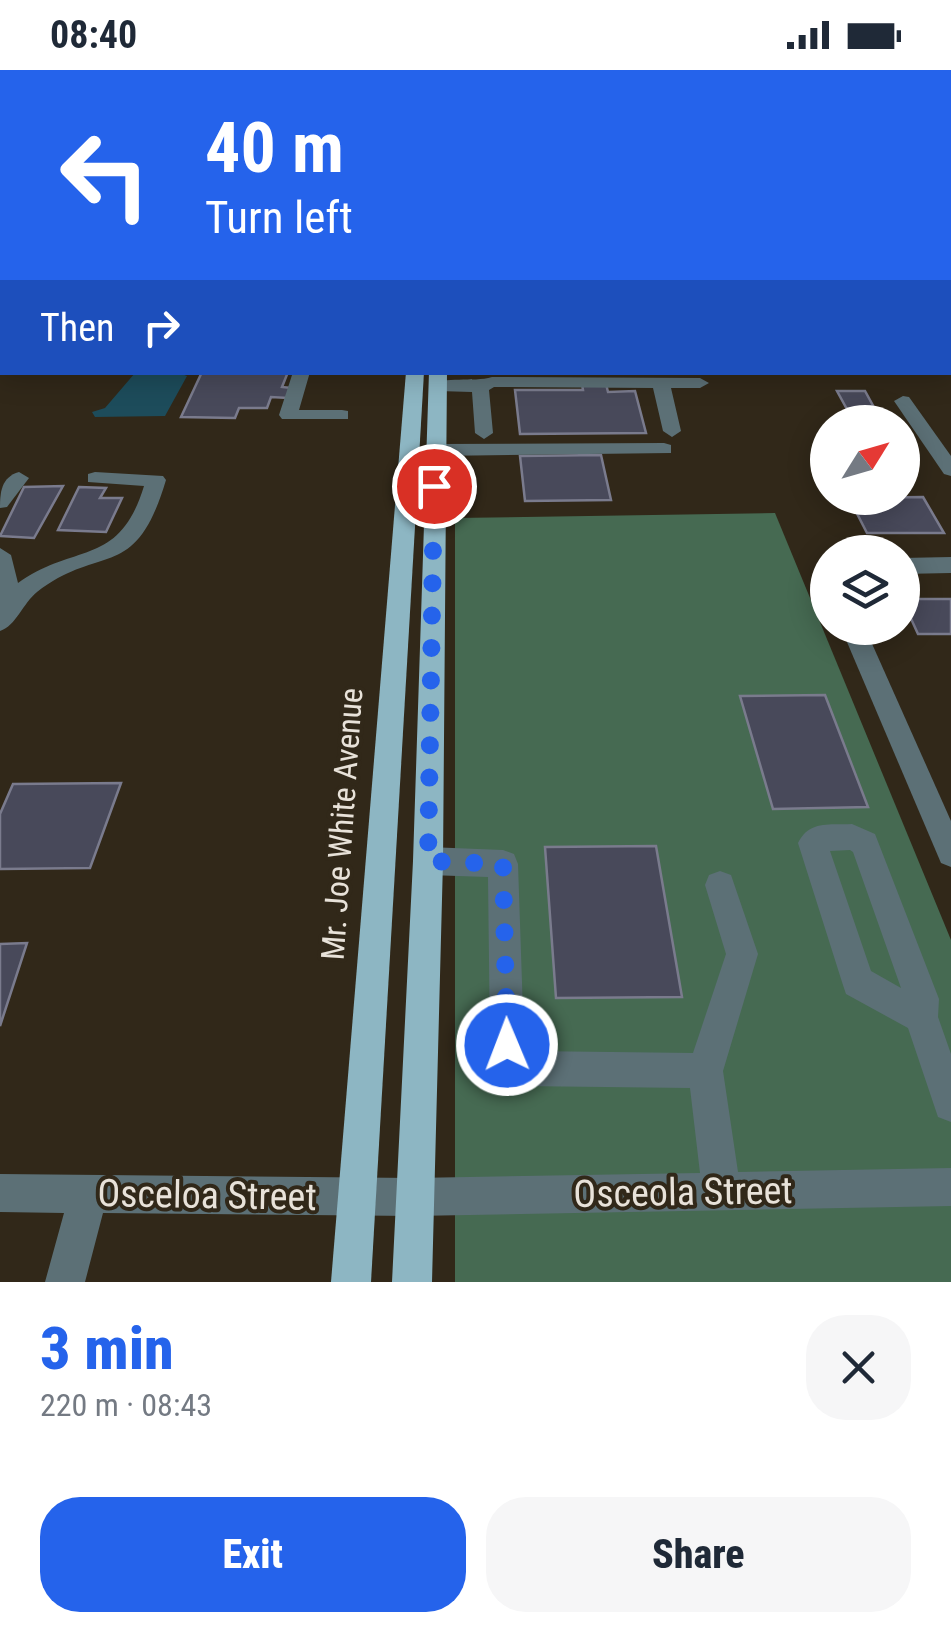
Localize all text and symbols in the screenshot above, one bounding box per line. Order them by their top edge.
text: 08:40 [50,13,137,57]
text: 40 m [205,107,344,189]
icon: left [40,110,170,240]
text: Turn left [205,191,353,244]
icon: right [134,300,189,355]
text: Then [40,306,114,350]
north arrow [810,405,920,515]
map controls [810,405,920,645]
pin [392,444,477,529]
icon: arrive [407,459,462,514]
button: layers [810,535,920,645]
street label: Mr. Joe White Avenue [314,687,370,961]
position arrow [455,993,559,1097]
street label: Osceola Street [573,1168,793,1216]
street label: Osceloa Street [97,1171,317,1219]
text: 3 min [40,1313,174,1384]
button: close [806,1315,911,1420]
text: 220 m · 08:43 [40,1386,212,1424]
button: Exit [40,1497,466,1612]
button: Share [486,1497,911,1612]

